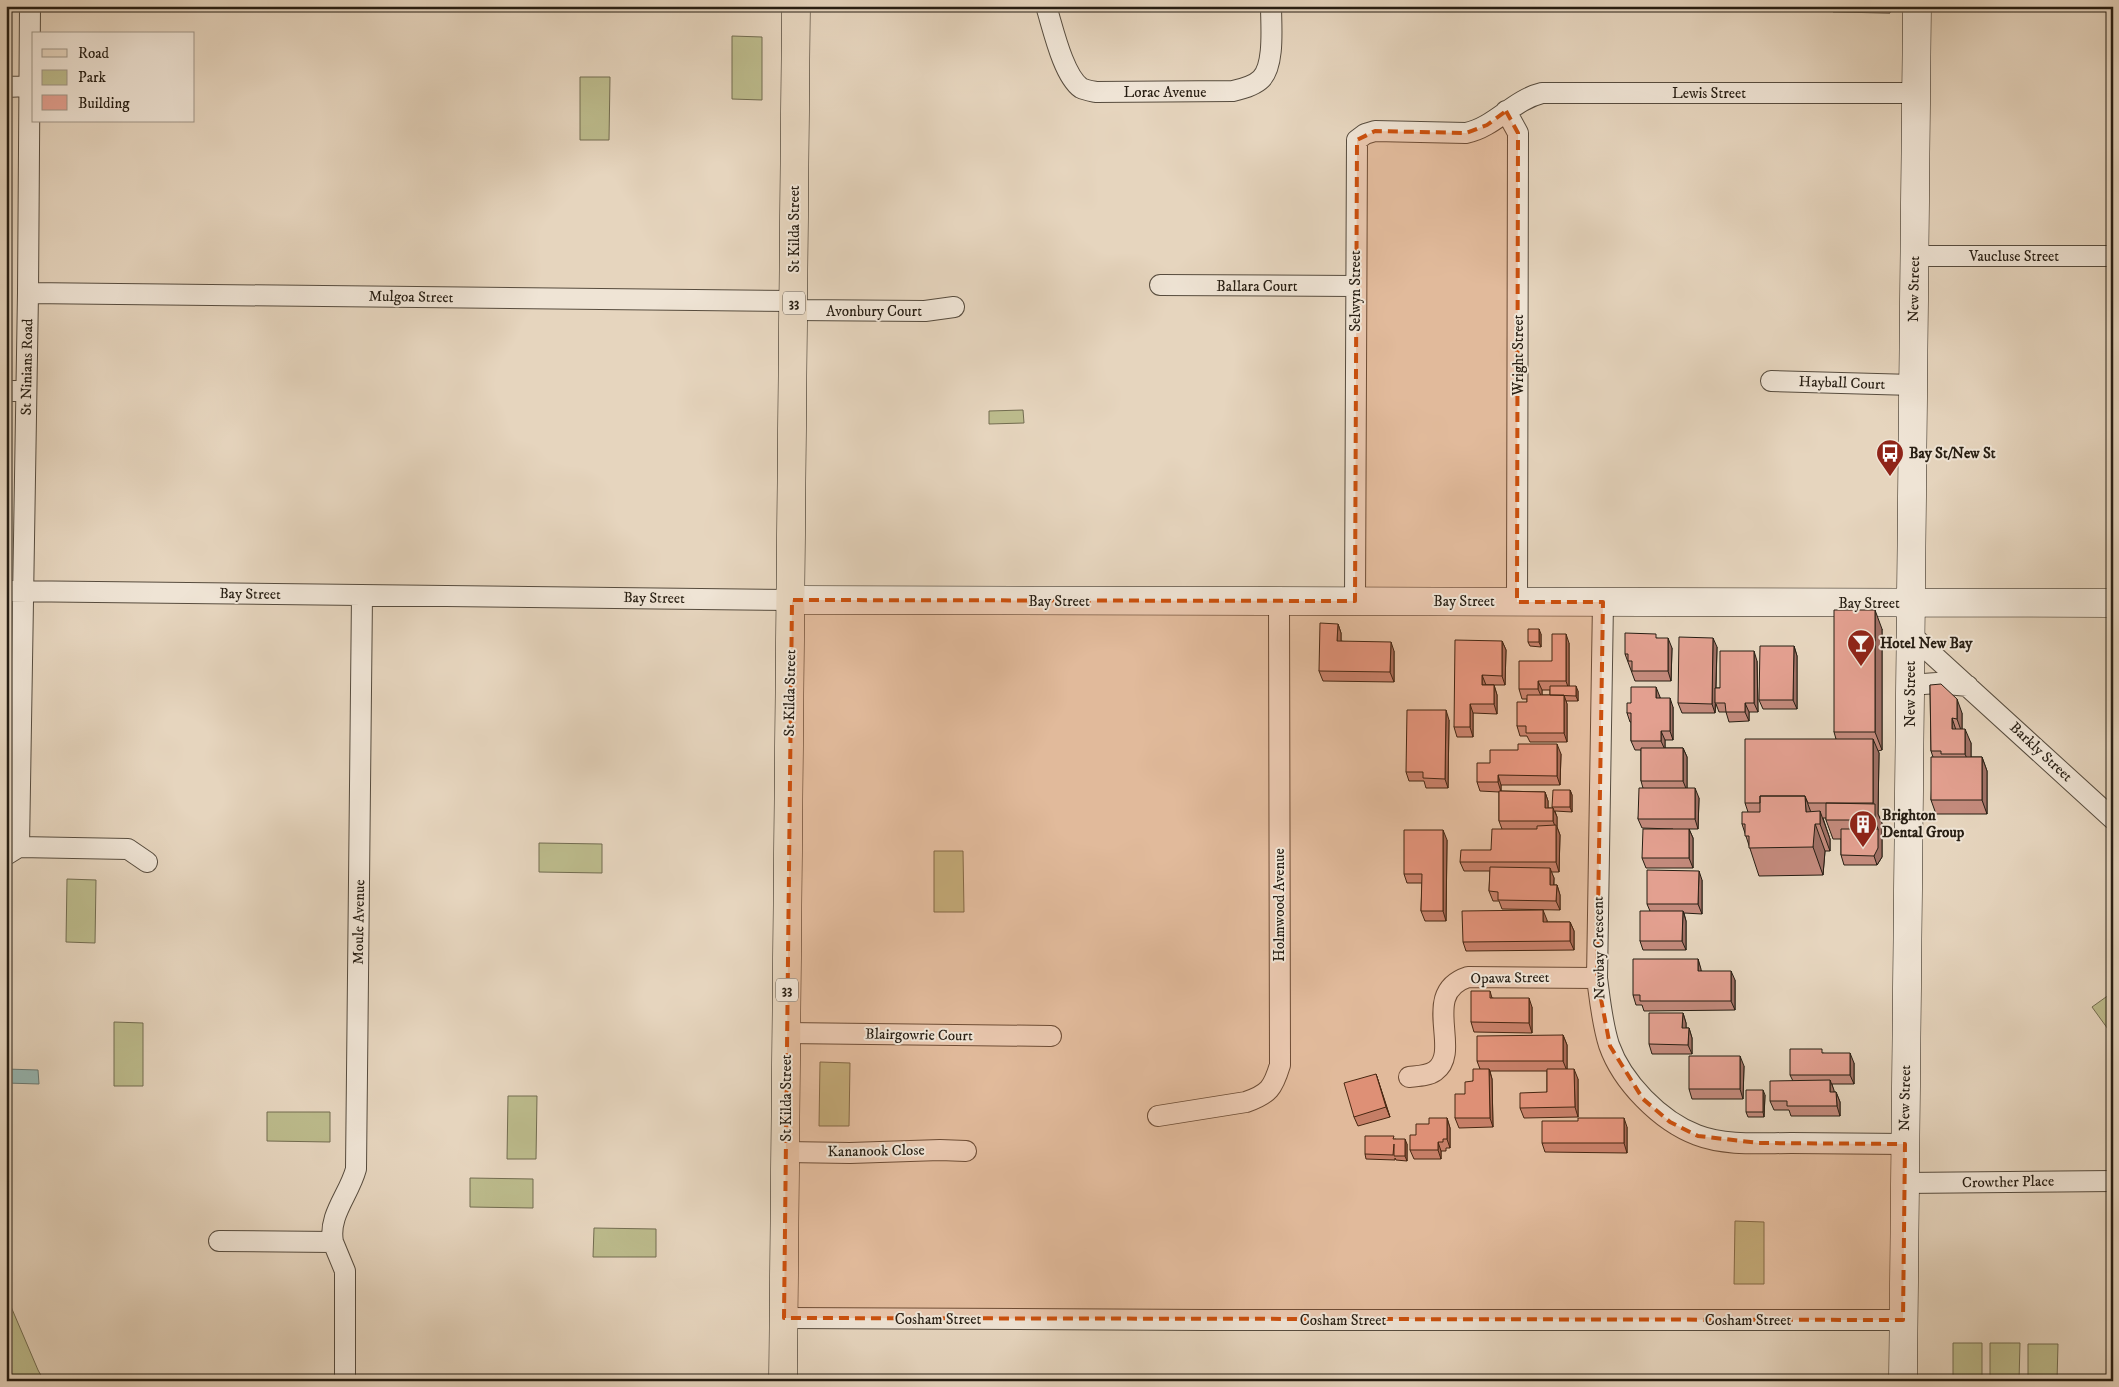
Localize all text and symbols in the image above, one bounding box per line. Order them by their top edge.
legend [32,32,195,122]
text: Road [78,44,110,63]
text: Park [78,68,107,87]
street label: Lorac Avenue [1124,83,1206,102]
street label: Lewis Street [1672,84,1746,103]
text: Building [78,94,130,113]
street label: St Kilda Street [785,185,804,273]
street label: Vaucluse Street [1968,247,2059,266]
street label: Selwyn Street [1346,250,1365,332]
street label: New Street [1904,255,1924,322]
street label: Ballara Court [1216,277,1298,296]
street label: Mulgoa Street [368,287,454,307]
road number: 33 [783,292,805,314]
street label: Avonbury Court [826,302,922,321]
street label: Wright Street [1509,314,1528,396]
street label: St Ninians Road [17,318,37,416]
street label: Hayball Court [1798,372,1886,394]
bus stop icon: Bay St/New St [1875,438,1905,477]
place label: Bay St/New St [1909,444,1996,463]
street label: Bay Street [219,584,281,604]
street label: Bay Street [623,588,685,608]
street label: Bay Street [1028,592,1090,611]
street label: Bay Street [1433,592,1495,611]
street label: Bay Street [1838,594,1900,613]
bar icon: Hotel New Bay [1846,628,1876,667]
place label: Hotel New Bay [1880,634,1973,653]
street label: St Kilda Street [780,649,800,737]
street label: New Street [1901,661,1920,727]
street label: Barkly Street [2006,718,2076,786]
place label: Brighton Dental Group [1882,806,1965,842]
building icon: Brighton Dental Group [1848,809,1878,848]
street label: Holmwood Avenue [1270,848,1289,962]
street label: Moule Avenue [349,879,369,965]
street label: Newbay Crescent [1589,896,1609,1000]
street label: Opawa Street [1470,968,1550,988]
road number: 33 [776,978,798,1002]
street label: Blairgowrie Court [865,1025,973,1045]
street label: St Kilda Street [777,1054,796,1142]
street label: New Street [1895,1064,1915,1131]
street label: Kananook Close [827,1141,925,1161]
street label: Crowther Place [1962,1172,2054,1192]
street label: Cosham Street [895,1310,981,1329]
street label: Cosham Street [1300,1311,1386,1330]
street label: Cosham Street [1705,1311,1791,1330]

